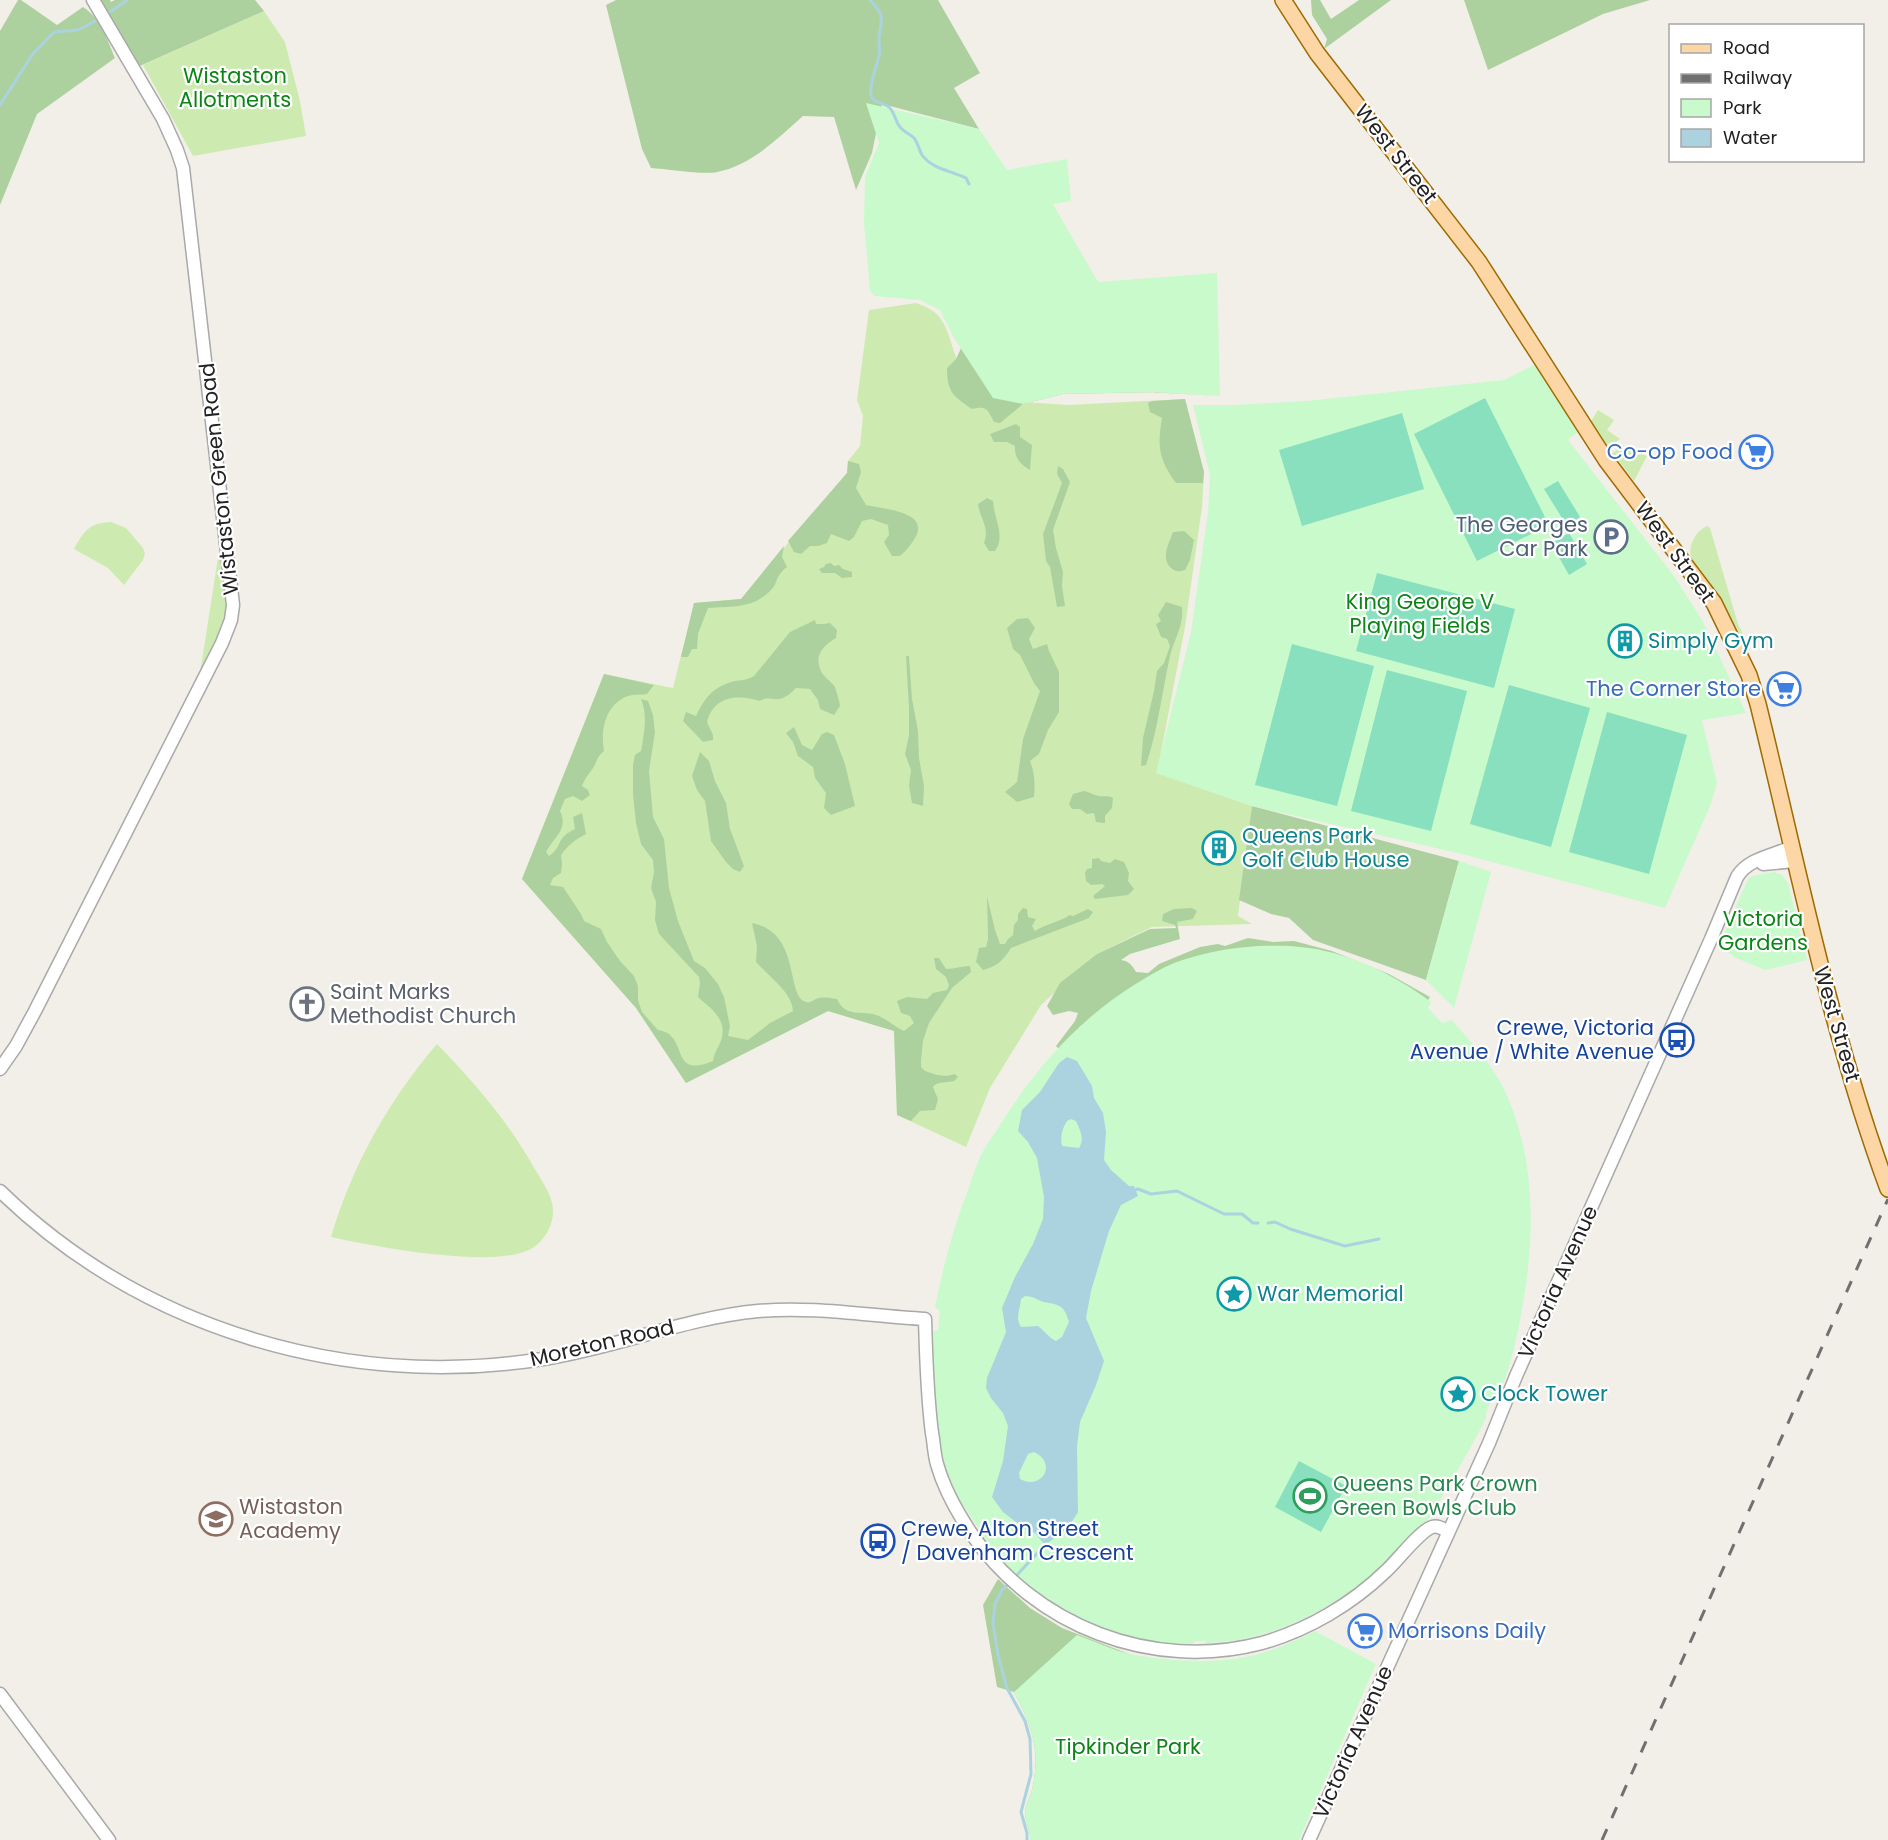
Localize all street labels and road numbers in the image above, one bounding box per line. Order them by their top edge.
street label: West Street [1348,98,1445,210]
street label: Wistaston Green Road [192,361,245,597]
street label: West Street [1629,495,1722,608]
street label: West Street [1807,963,1868,1085]
street label: Victoria Avenue [1511,1201,1604,1363]
street label: Moreton Road [527,1312,677,1373]
street label: Victoria Avenue [1306,1661,1399,1823]

